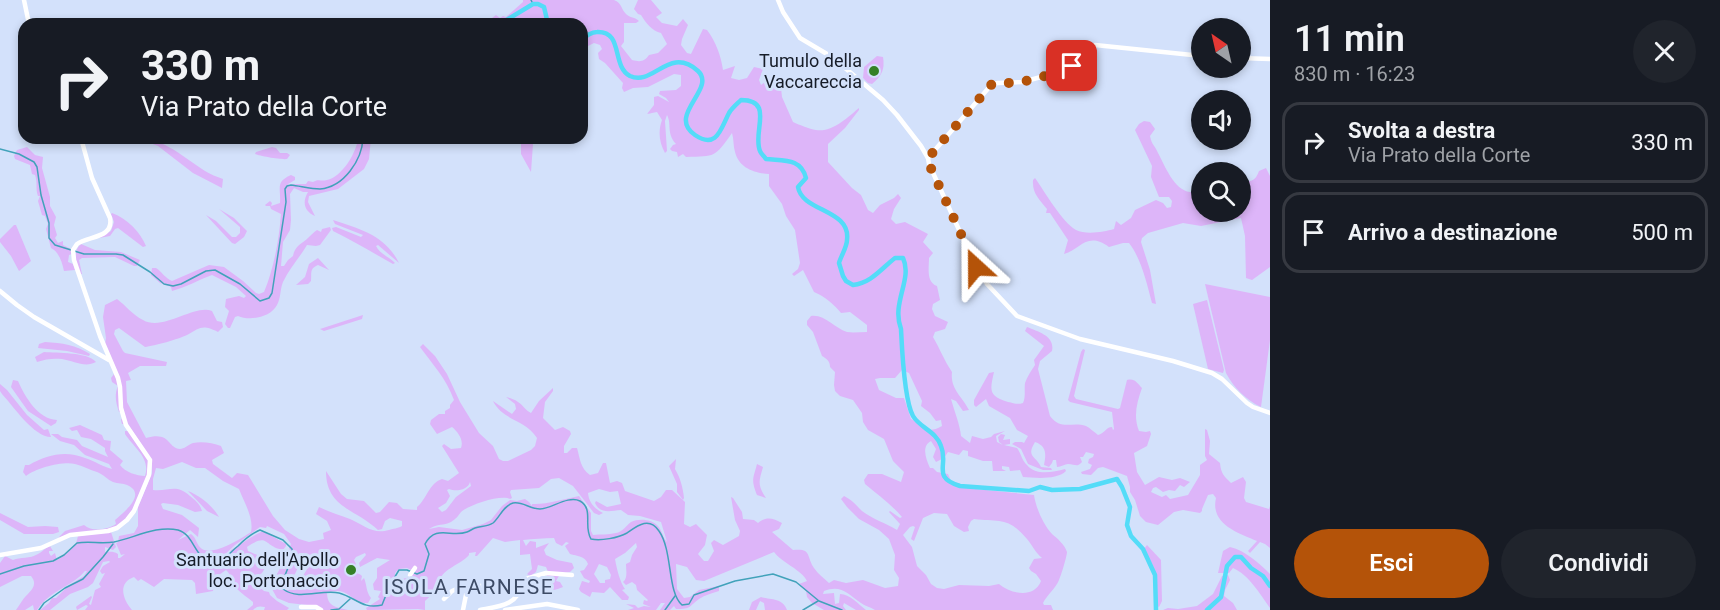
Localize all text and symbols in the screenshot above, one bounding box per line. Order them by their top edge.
north arrow [1191,18,1251,78]
map controls [1191,18,1251,222]
text: 11 min [1294,18,1405,60]
button: close [1633,20,1696,83]
pin [1046,40,1097,91]
text: 330 m [141,41,260,90]
icon: right [42,42,120,120]
icon: arrive [1055,49,1088,82]
place label: Tumulo della Vaccareccia [759,50,862,92]
text: 830 m · 16:23 [1294,62,1415,86]
marker: Tumulo della Vaccareccia [867,64,881,78]
button: sound [1191,90,1251,150]
text: Via Prato della Corte [141,91,387,123]
text: Svolta a destra [1348,118,1495,143]
icon: right [1297,126,1330,159]
text: 330 m [1631,130,1693,155]
text: Via Prato della Corte [1348,143,1530,167]
button: search [1191,162,1251,222]
icon: arrive [1297,216,1330,249]
text: Arrivo a destinazione [1348,220,1557,245]
text: 500 m [1631,220,1693,245]
position arrow [944,235,1008,299]
button: Esci [1294,529,1489,598]
button: Condividi [1501,529,1696,598]
place label: Santuario dell'Apollo loc. Portonaccio [176,549,339,591]
marker: Santuario dell'Apollo loc. Portonaccio [344,563,358,577]
district label: ISOLA FARNESE [384,575,554,599]

